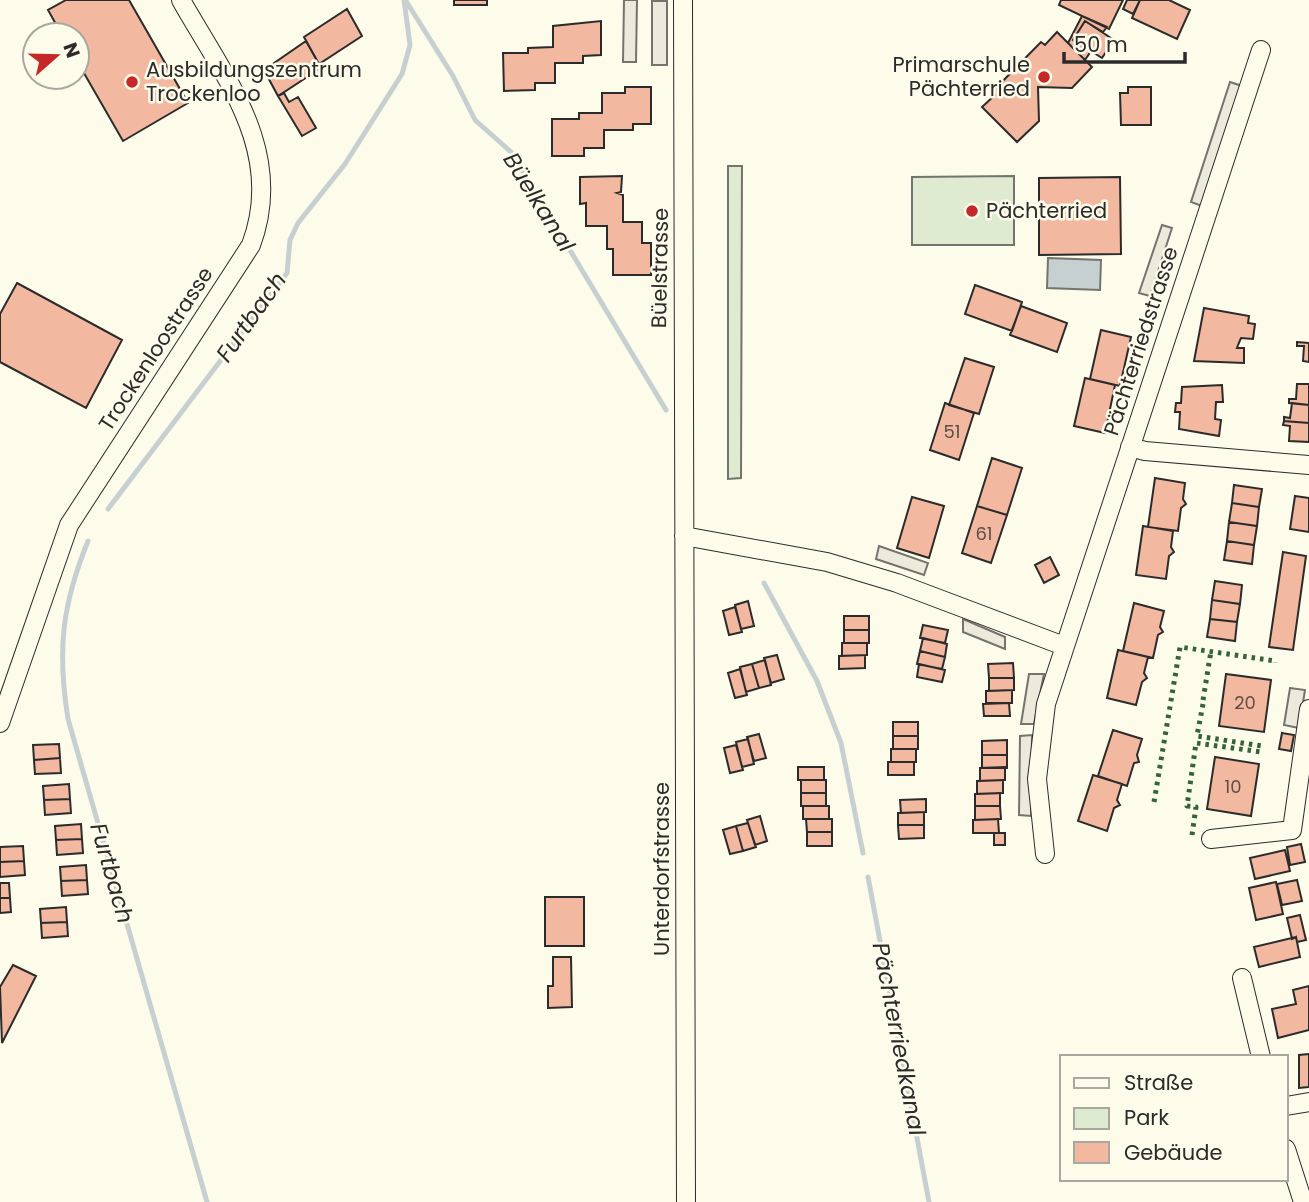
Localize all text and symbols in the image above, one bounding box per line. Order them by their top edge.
north arrow [21,21,91,91]
scale bar [1064,21,1185,65]
text: 50 m [1074,30,1128,59]
text: N [56,39,87,62]
place label: Primarschule Pächterried [892,50,1030,103]
place label: Ausbildungszentrum Trockenloo [146,55,362,108]
marker: Primarschule Pächterried [1036,69,1052,85]
marker: Ausbildungszentrum Trockenloo [124,74,140,90]
water label: Büelkanal [496,146,582,258]
place label: Pächterried [986,196,1107,225]
marker: Pächterried [964,203,980,219]
street label: Büelstrasse [644,208,675,328]
street label: Pächterriedstrasse [1096,243,1185,439]
street label: Trockenloostrasse [92,261,220,436]
water label: Furtbach [208,266,294,368]
house number: 51 [943,419,961,444]
house number: 61 [975,521,993,546]
house number: 20 [1234,690,1256,715]
house number: 10 [1224,774,1242,799]
street label: Unterdorfstrasse [647,782,676,956]
water label: Furtbach [82,819,142,927]
water label: Pächterriedkanal [865,940,933,1139]
legend [1060,1055,1288,1181]
text: Straße [1124,1068,1193,1097]
text: Park [1124,1103,1169,1132]
text: Gebäude [1124,1138,1222,1167]

